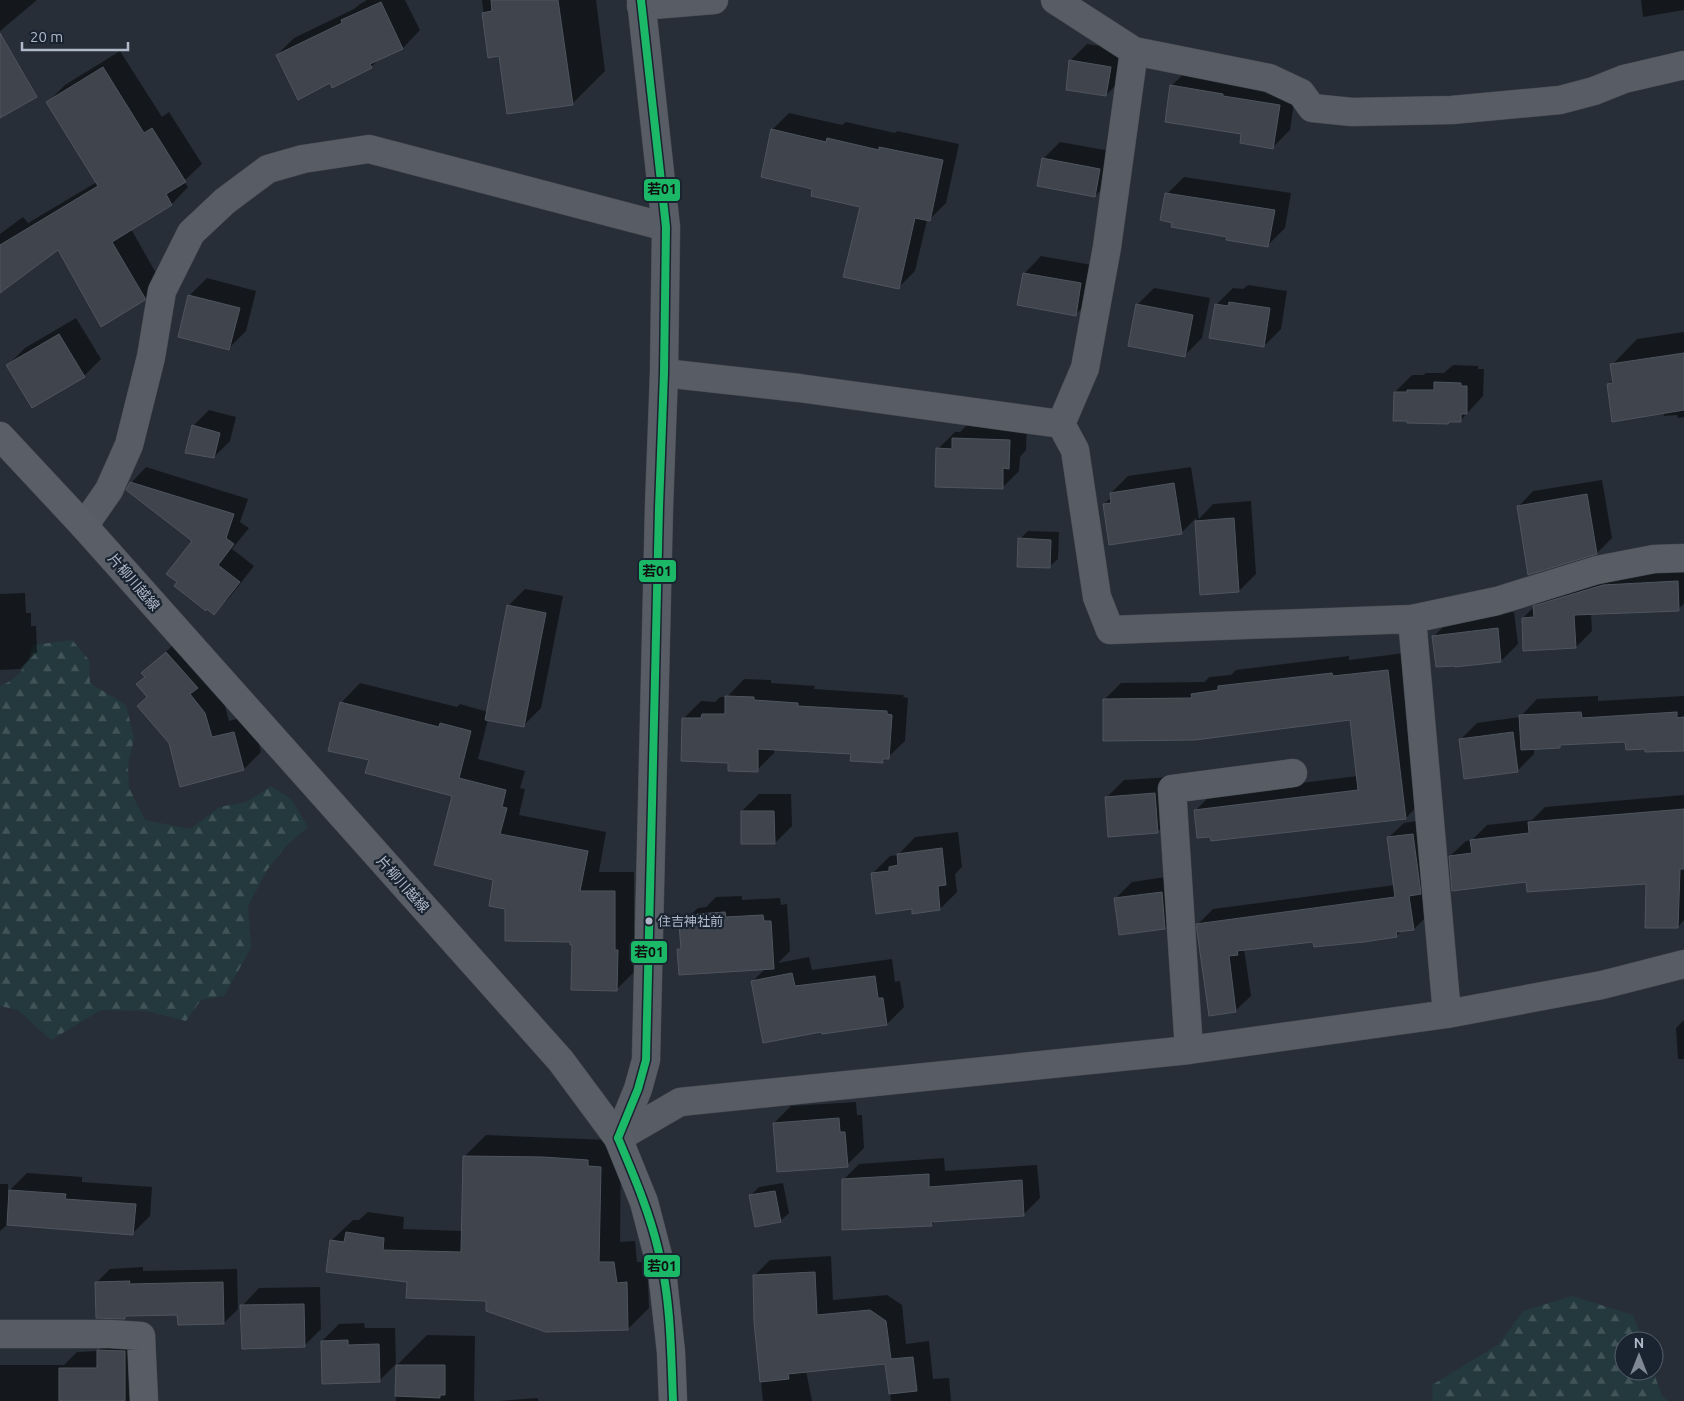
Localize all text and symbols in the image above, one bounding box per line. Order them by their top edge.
scale bar [22,20,129,52]
text: 20 m [30,28,63,45]
line badge: 若01 [643,178,681,202]
text: 若01 [647,181,677,197]
street label: 片柳川越線 [105,550,163,614]
line badge: 若01 [638,559,677,583]
text: 若01 [642,563,672,579]
street label: 片柳川越線 [374,853,432,915]
place label: 住吉神社前 [658,914,723,928]
marker: 住吉神社前 [644,916,654,926]
line badge: 若01 [630,940,668,964]
text: 若01 [634,944,664,960]
line badge: 若01 [643,1254,681,1278]
text: 若01 [647,1258,677,1274]
north arrow [1614,1331,1664,1381]
text: N [1634,1335,1644,1351]

